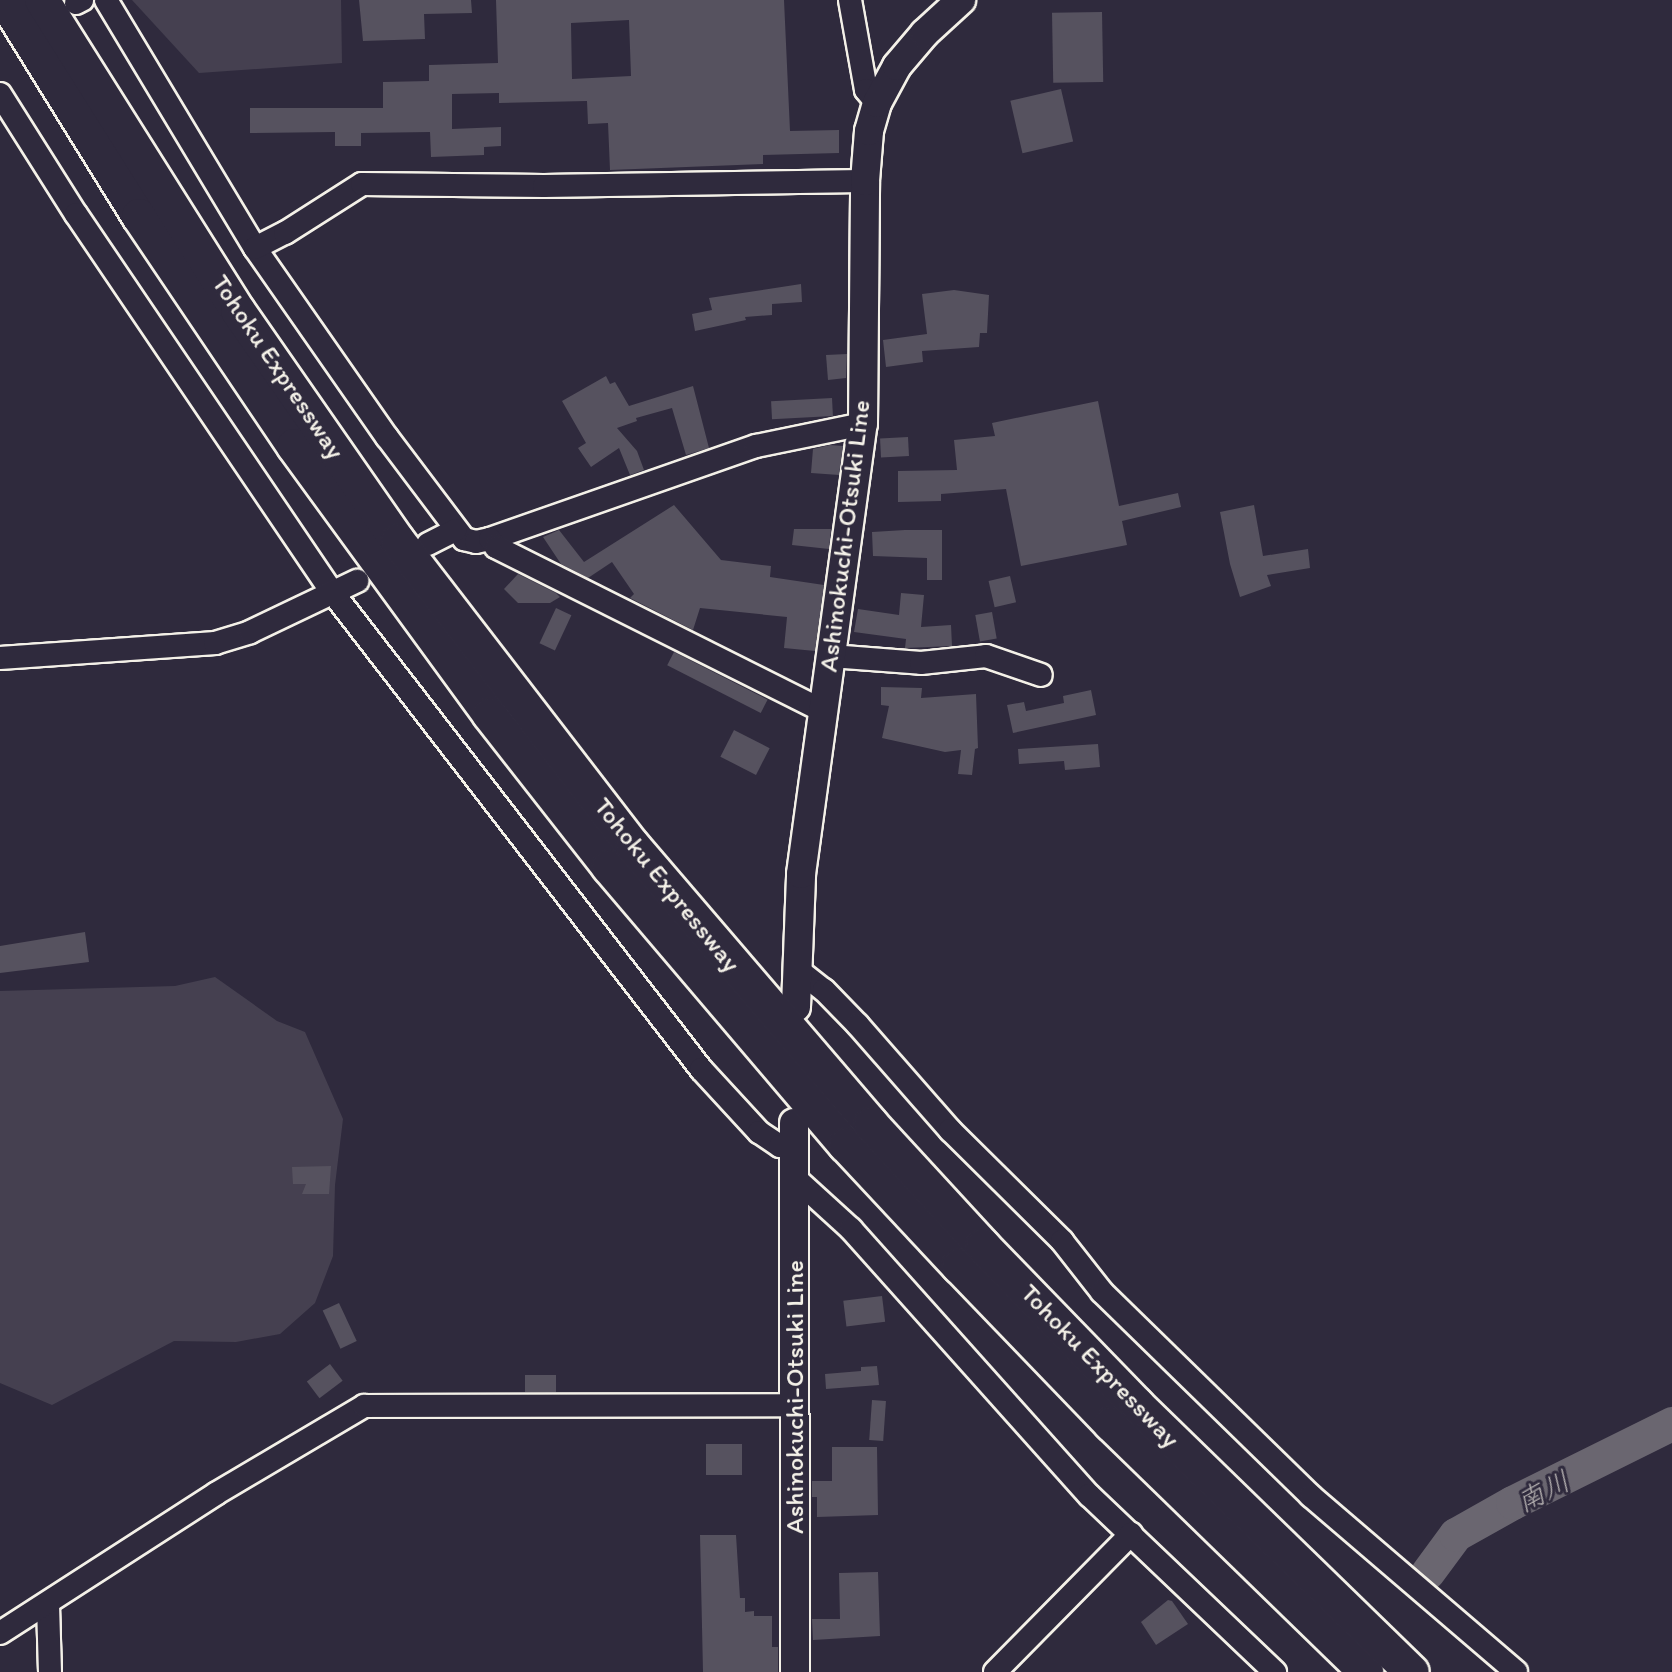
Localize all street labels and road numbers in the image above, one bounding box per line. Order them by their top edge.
street label: Tohoku Expressway [205,269,351,465]
street label: Ashinokuchi-Otsuki Line [813,398,877,674]
street label: Tohoku Expressway [587,792,747,978]
street label: Ashinokuchi-Otsuki Line [779,1260,811,1534]
street label: Tohoku Expressway [1014,1278,1186,1454]

